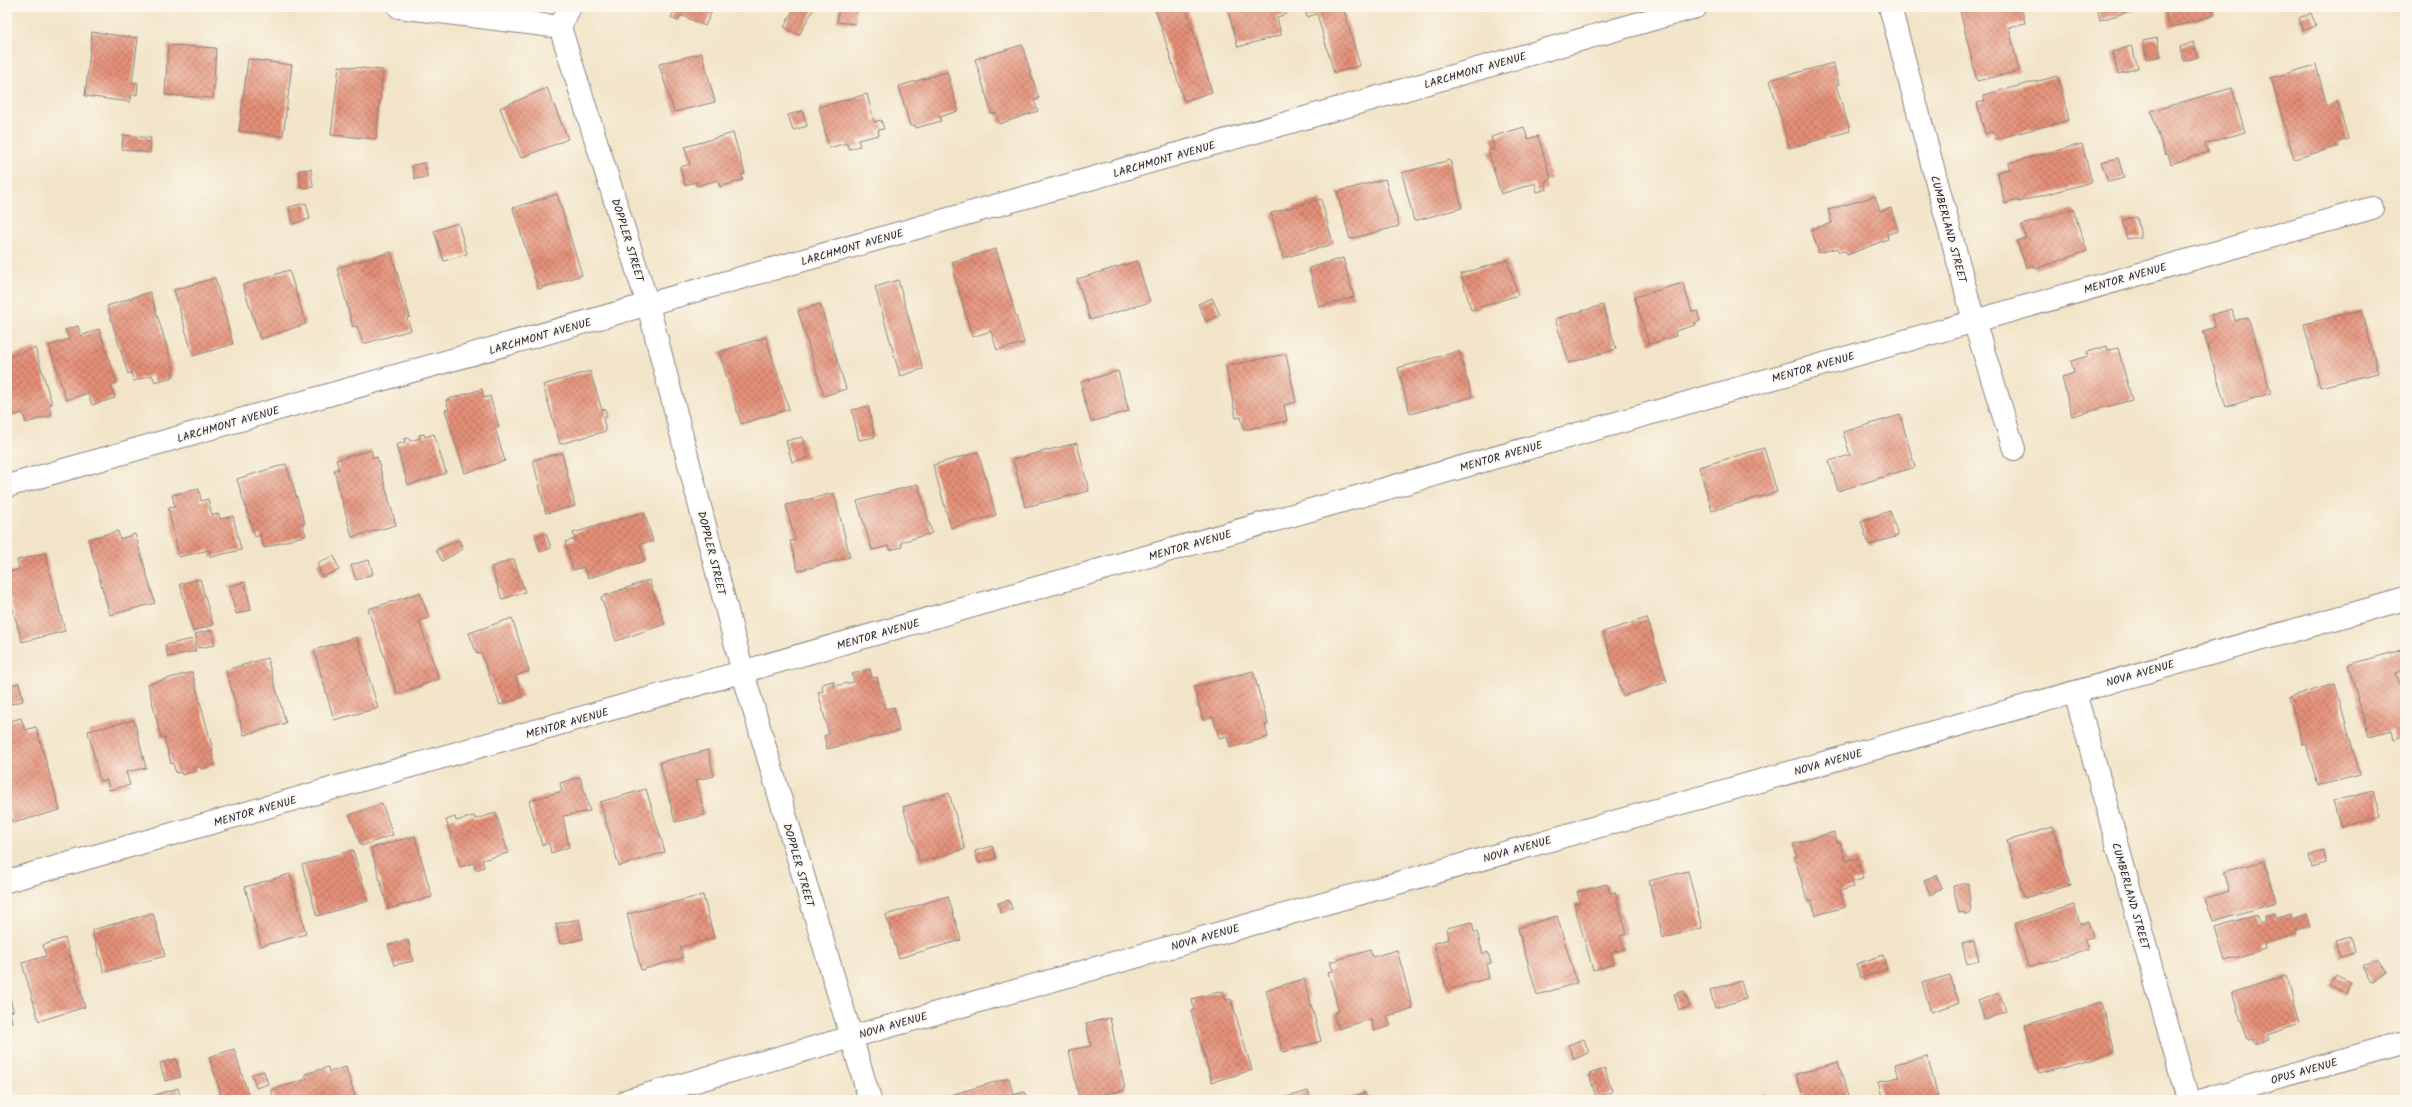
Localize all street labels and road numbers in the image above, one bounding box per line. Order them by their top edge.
street label: LARCHMONT AVENUE [1422,48,1529,94]
street label: LARCHMONT AVENUE [1111,137,1218,183]
street label: CUMBERLAND STREET [1925,174,1971,286]
street label: DOPPLER STREET [606,197,649,285]
street label: LARCHMONT AVENUE [799,225,906,271]
street label: MENTOR AVENUE [2082,258,2169,299]
street label: LARCHMONT AVENUE [487,314,594,360]
street label: MENTOR AVENUE [1770,347,1857,388]
street label: LARCHMONT AVENUE [175,402,282,448]
street label: MENTOR AVENUE [1458,436,1545,477]
street label: DOPPLER STREET [692,509,730,598]
street label: MENTOR AVENUE [1147,525,1234,566]
street label: MENTOR AVENUE [835,614,922,655]
street label: NOVA AVENUE [2104,655,2177,692]
street label: MENTOR AVENUE [524,703,611,744]
street label: NOVA AVENUE [1792,744,1865,781]
street label: MENTOR AVENUE [212,791,299,832]
street label: DOPPLER STREET [778,821,819,910]
street label: NOVA AVENUE [1481,831,1554,868]
street label: CUMBERLAND STREET [2106,841,2154,953]
street label: NOVA AVENUE [1169,919,1242,956]
street label: NOVA AVENUE [857,1007,930,1044]
street label: OPUS AVENUE [2269,1054,2340,1090]

